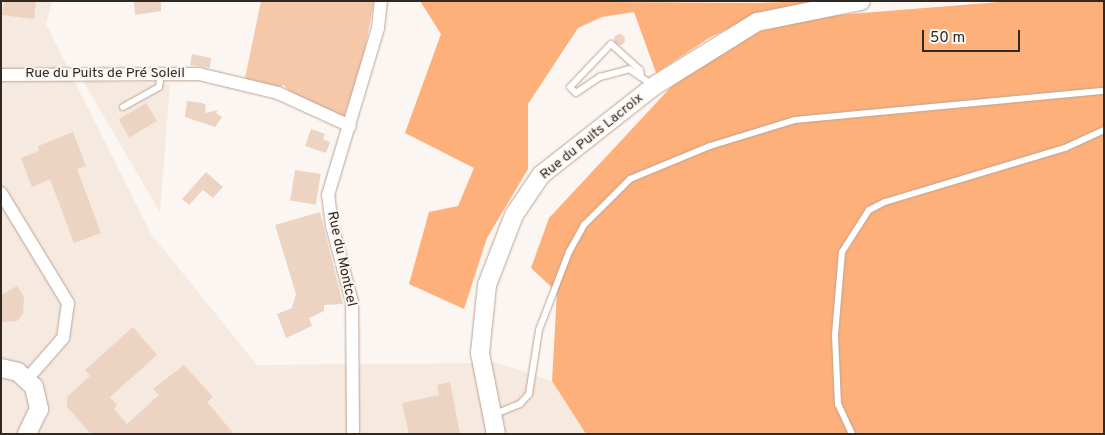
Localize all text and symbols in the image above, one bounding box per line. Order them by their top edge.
scale bar [925,20,1022,52]
text: 50 m [930,29,965,48]
street label: Rue du Puits de Pré Soleil [25,66,185,82]
street label: Rue du Puits Lacroix [537,90,647,184]
street label: Rue du Montcel [323,210,359,308]

